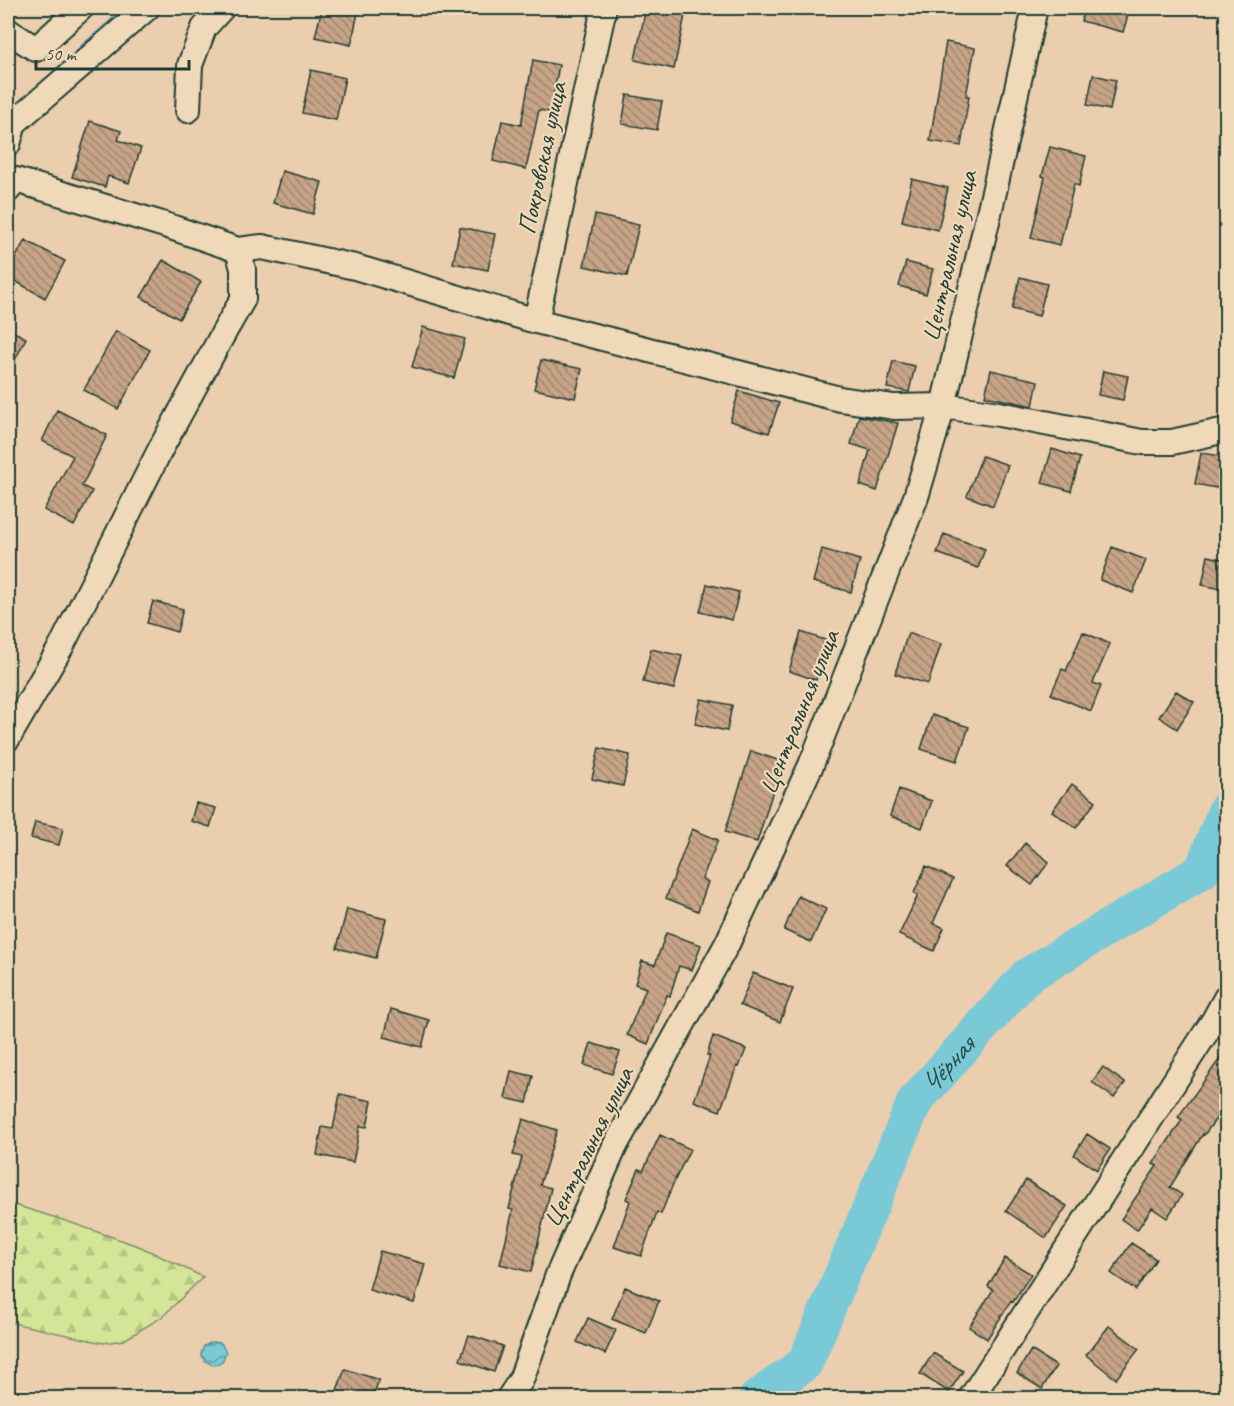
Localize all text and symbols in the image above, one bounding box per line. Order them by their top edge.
scale bar [36,33,189,71]
text: 50 m [45,43,78,65]
street label: Покровская улица [510,77,575,237]
street label: Центральная улица [913,166,985,345]
street label: Центральная улица [751,624,848,799]
water label: Чёрная [913,1026,984,1100]
street label: Центральная улица [535,1060,642,1233]

